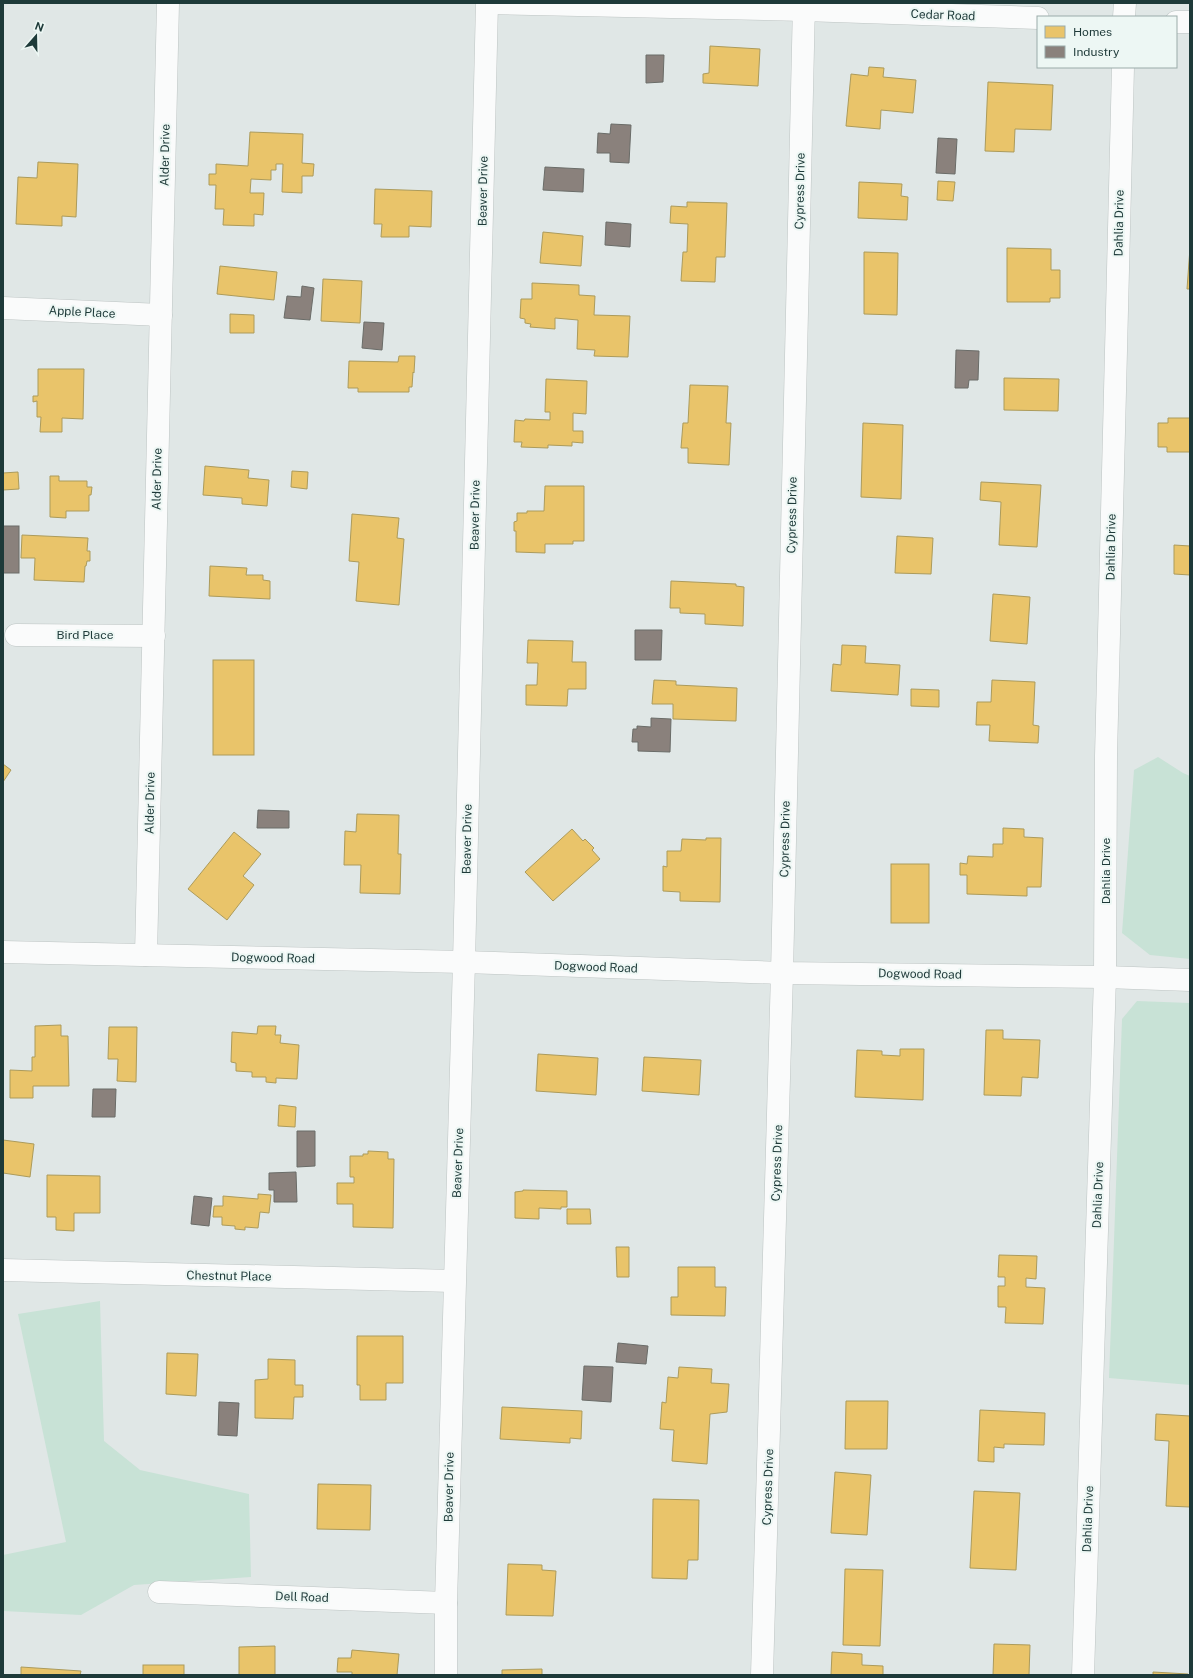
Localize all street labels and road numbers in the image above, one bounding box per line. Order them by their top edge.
street label: Cedar Road [910,7,976,23]
street label: Alder Drive [157,124,173,186]
street label: Cypress Drive [792,152,808,230]
street label: Beaver Drive [475,156,491,226]
street label: Dahlia Drive [1111,189,1127,256]
street label: Apple Place [48,303,116,321]
street label: Alder Drive [149,448,165,510]
street label: Cypress Drive [784,476,800,554]
street label: Beaver Drive [467,480,483,550]
street label: Dahlia Drive [1103,513,1119,580]
street label: Bird Place [57,628,114,642]
street label: Alder Drive [142,772,158,834]
street label: Cypress Drive [777,800,793,878]
street label: Beaver Drive [459,804,475,874]
street label: Dahlia Drive [1099,837,1113,904]
street label: Dogwood Road [231,950,315,966]
street label: Dogwood Road [554,959,638,975]
street label: Dogwood Road [878,966,962,982]
street label: Cypress Drive [769,1124,785,1202]
street label: Beaver Drive [450,1127,466,1198]
street label: Dahlia Drive [1090,1161,1106,1229]
street label: Chestnut Place [186,1268,272,1284]
street label: Cypress Drive [760,1448,776,1526]
street label: Beaver Drive [441,1452,457,1522]
street label: Dahlia Drive [1080,1485,1096,1553]
street label: Dell Road [275,1589,329,1605]

